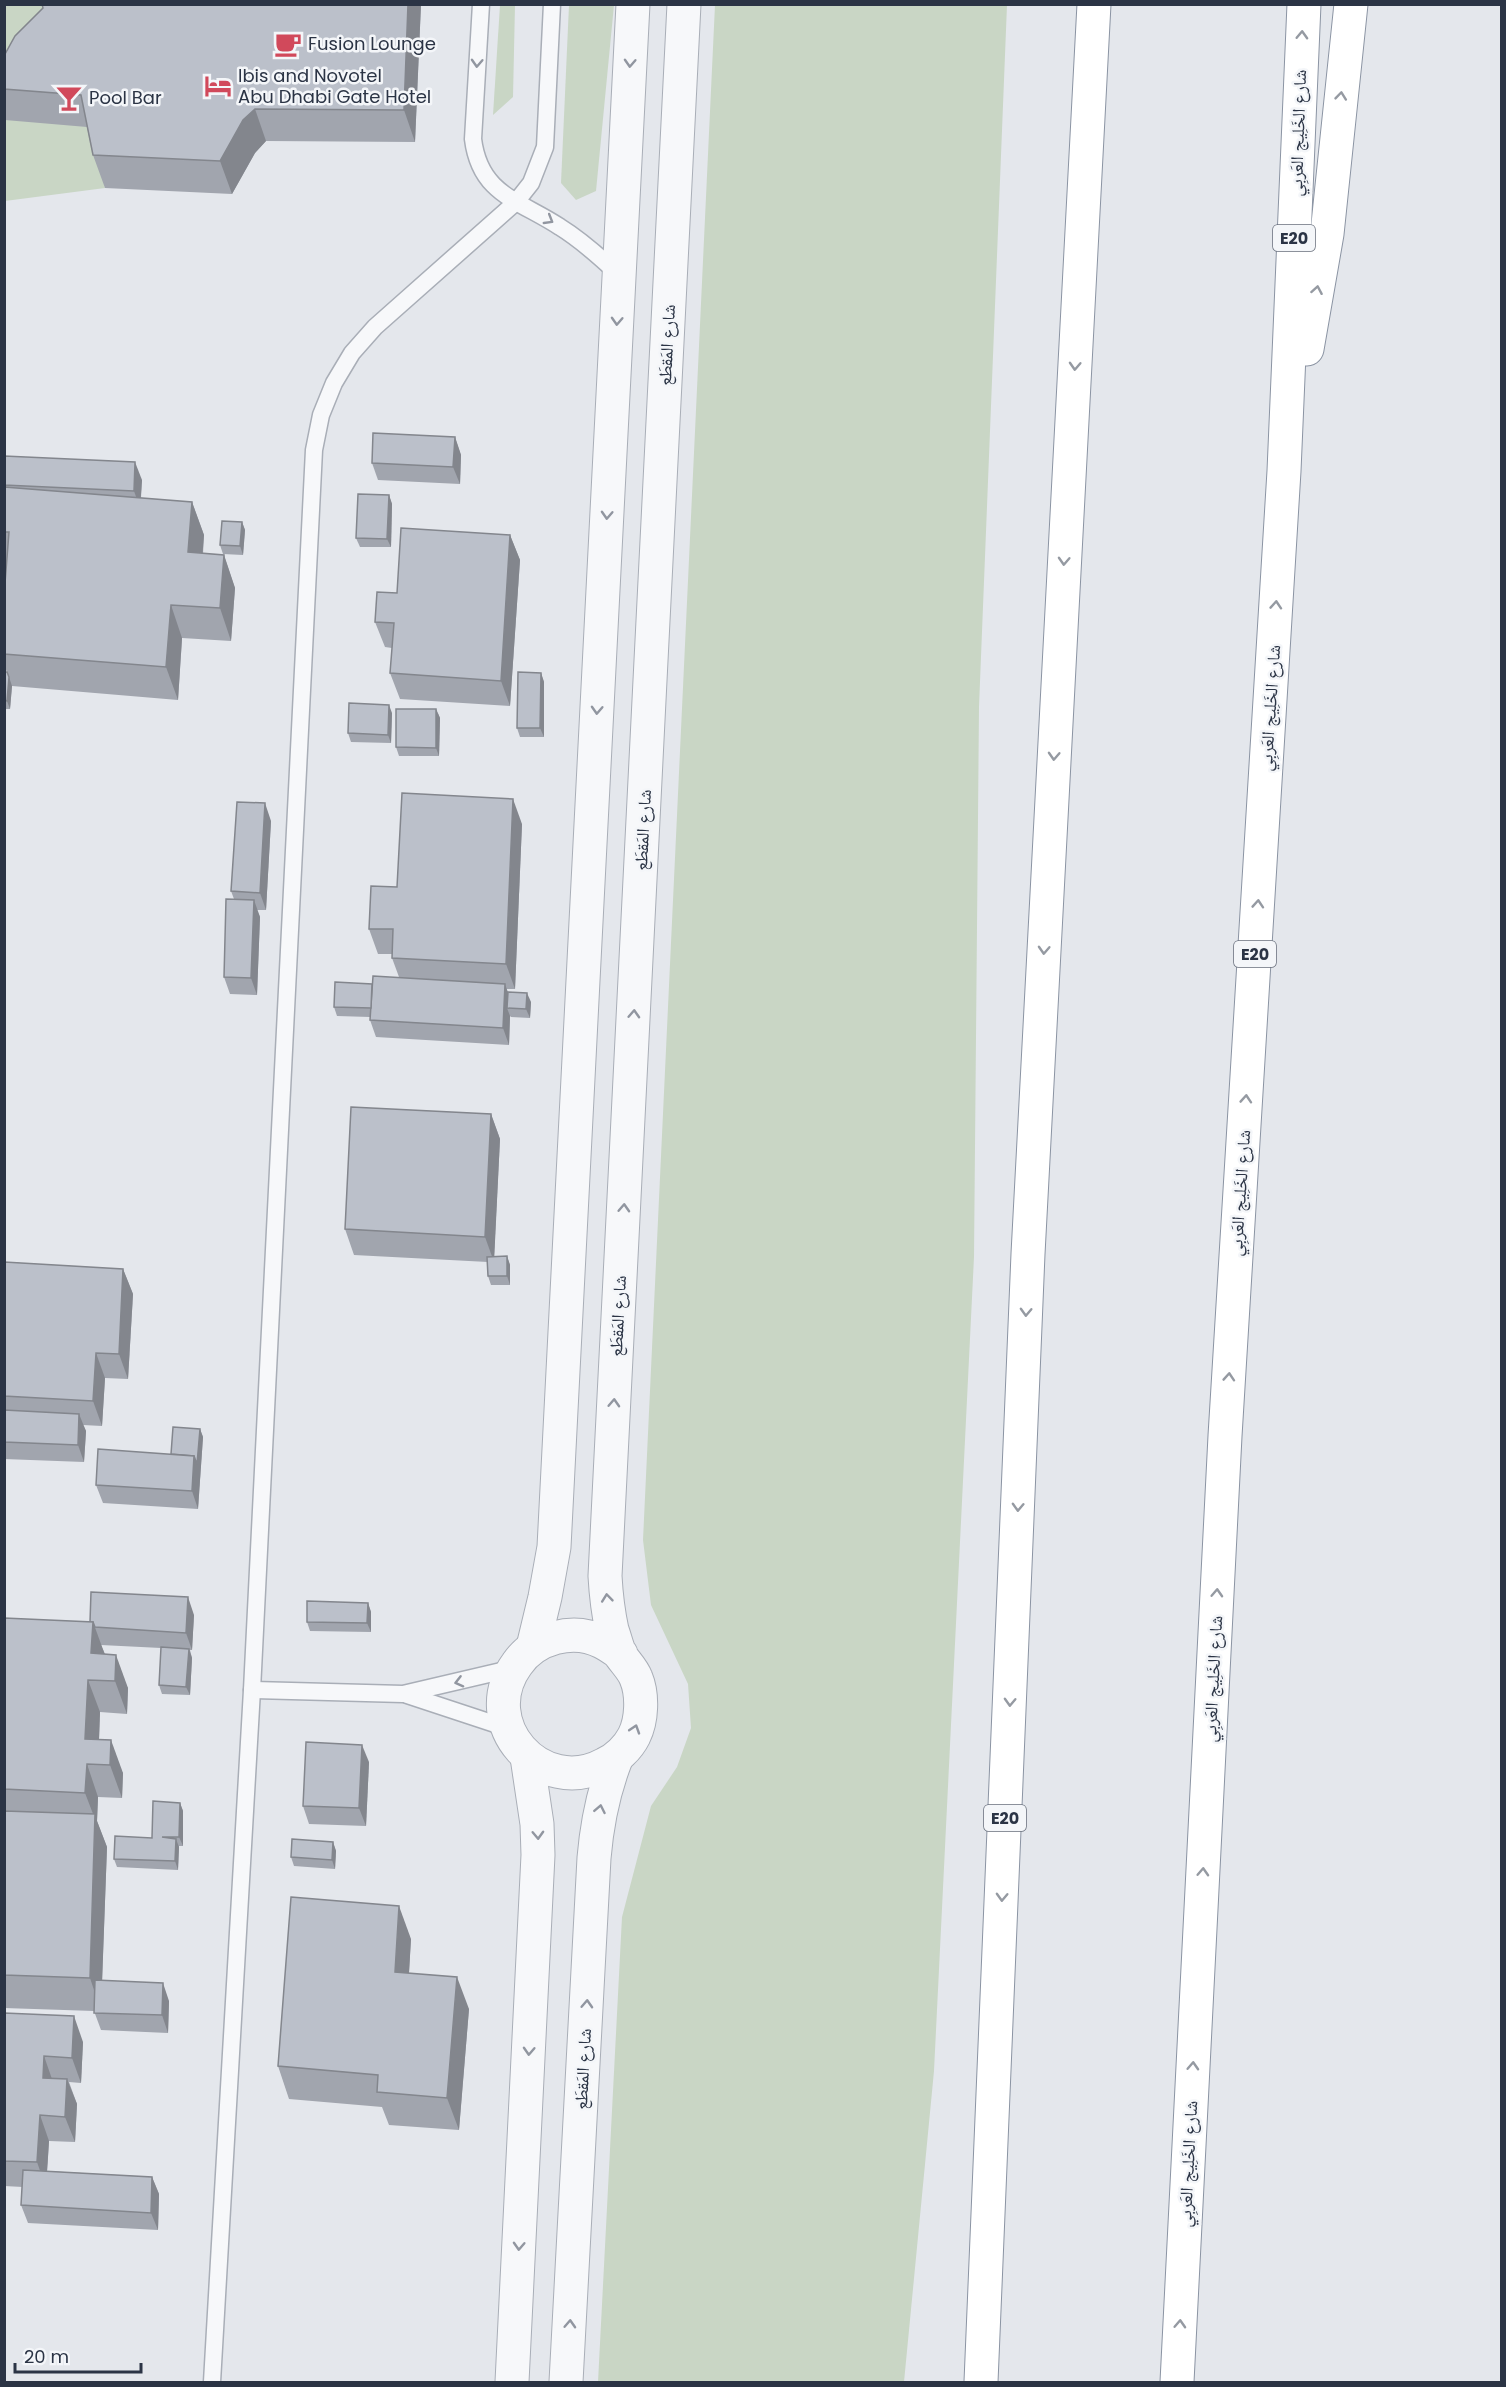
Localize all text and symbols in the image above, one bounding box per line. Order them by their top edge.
cafe icon: Fusion Lounge [273,29,303,59]
place label: Fusion Lounge [308,31,436,56]
one-way arrow [1296,31,1309,40]
one-way arrow [471,58,484,67]
one-way arrow [624,58,637,67]
place label: Ibis and Novotel Abu Dhabi Gate Hotel [238,63,431,109]
street label: شارع الخَلِيج العَربِي [1283,69,1315,197]
hotel icon: Ibis and Novotel Abu Dhabi Gate Hotel [203,71,233,101]
bar icon: Pool Bar [54,83,84,113]
place label: Pool Bar [89,85,162,110]
one-way arrow [1334,92,1347,101]
one-way arrow [543,213,553,225]
road number: E20 [1273,225,1315,251]
one-way arrow [1310,285,1323,295]
street label: شارع المَقطَع [652,304,681,386]
one-way arrow [611,316,624,325]
one-way arrow [1068,362,1081,371]
one-way arrow [600,511,613,520]
one-way arrow [1058,556,1071,565]
one-way arrow [1270,600,1283,609]
street label: شارع الخَلِيج العَربِي [1253,644,1289,772]
one-way arrow [590,706,603,715]
one-way arrow [1048,751,1061,760]
street label: شارع المَقطَع [628,789,657,871]
one-way arrow [1251,900,1264,909]
road number: E20 [1234,941,1276,967]
one-way arrow [1038,946,1051,955]
one-way arrow [627,1009,640,1018]
one-way arrow [1239,1094,1252,1104]
street label: شارع الخَلِيج العَربِي [1223,1129,1259,1257]
one-way arrow [617,1204,630,1213]
street label: شارع المَقطَع [603,1275,632,1357]
one-way arrow [1019,1308,1032,1317]
one-way arrow [1222,1373,1235,1382]
one-way arrow [607,1399,620,1408]
one-way arrow [1012,1503,1024,1512]
one-way arrow [1211,1589,1224,1598]
one-way arrow [601,1593,614,1602]
street label: شارع الخَلِيج العَربِي [1197,1615,1231,1743]
one-way arrow [454,1675,464,1688]
one-way arrow [1003,1698,1016,1707]
one-way arrow [628,1724,640,1735]
one-way arrow [593,1804,606,1814]
road number: E20 [984,1805,1026,1831]
one-way arrow [531,1831,544,1840]
one-way arrow [1197,1867,1210,1876]
one-way arrow [995,1892,1008,1901]
one-way arrow [580,1999,593,2008]
street label: شارع المَقطَع [568,2028,597,2110]
one-way arrow [522,2047,535,2056]
one-way arrow [1187,2062,1200,2071]
street label: شارع الخَلِيج العَربِي [1172,2100,1206,2228]
one-way arrow [513,2242,526,2251]
one-way arrow [563,2320,576,2329]
one-way arrow [1174,2320,1187,2329]
scale bar [15,2336,141,2374]
text: 20 m [24,2344,69,2369]

